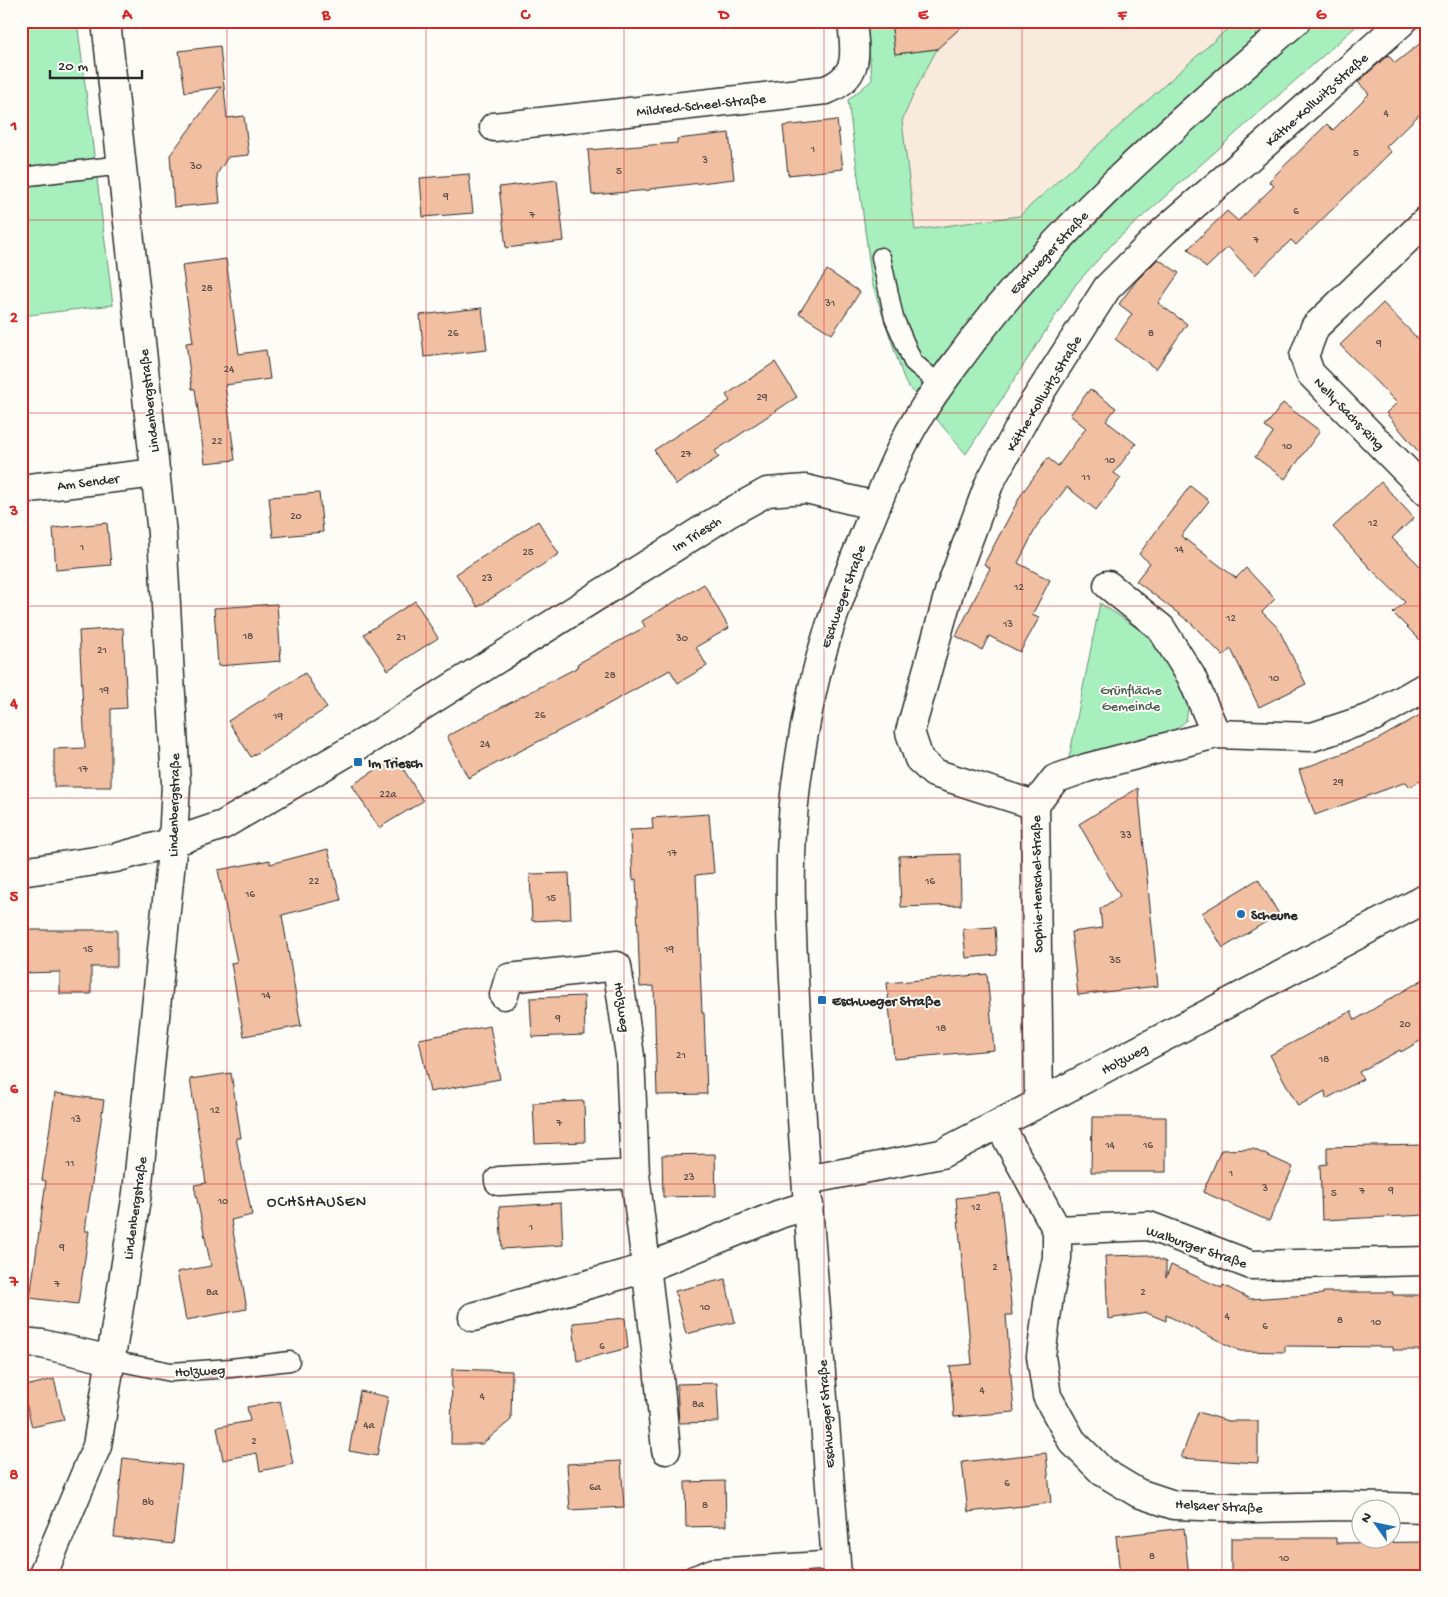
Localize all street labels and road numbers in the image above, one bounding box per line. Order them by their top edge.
street label: Käthe-Kollwitz-Straße [1263,50,1373,151]
street label: Mildred-Scheel-Straße [636,91,768,122]
street label: Eschweger Straße [1007,208,1094,299]
street label: Käthe-Kollwitz-Straße [1004,333,1087,455]
street label: Lindenbergstraße [137,347,164,453]
street label: Nelly-Sachs-Ring [1309,375,1387,455]
street label: Am Sender [56,471,121,496]
street label: Im Triesch [670,513,725,557]
street label: Eschweger Straße [818,542,871,651]
street label: Lindenbergstraße [166,752,185,857]
street label: Sophie-Henschel-Straße [1029,814,1048,953]
street label: Holzweg [609,981,632,1034]
street label: Holzweg [1099,1041,1152,1080]
street label: Lindenbergstraße [121,1155,152,1261]
street label: Walburger Straße [1143,1223,1250,1274]
street label: Eschweger Straße [815,1358,840,1468]
street label: Holzweg [174,1363,226,1382]
street label: Helsaer Straße [1175,1497,1264,1518]

